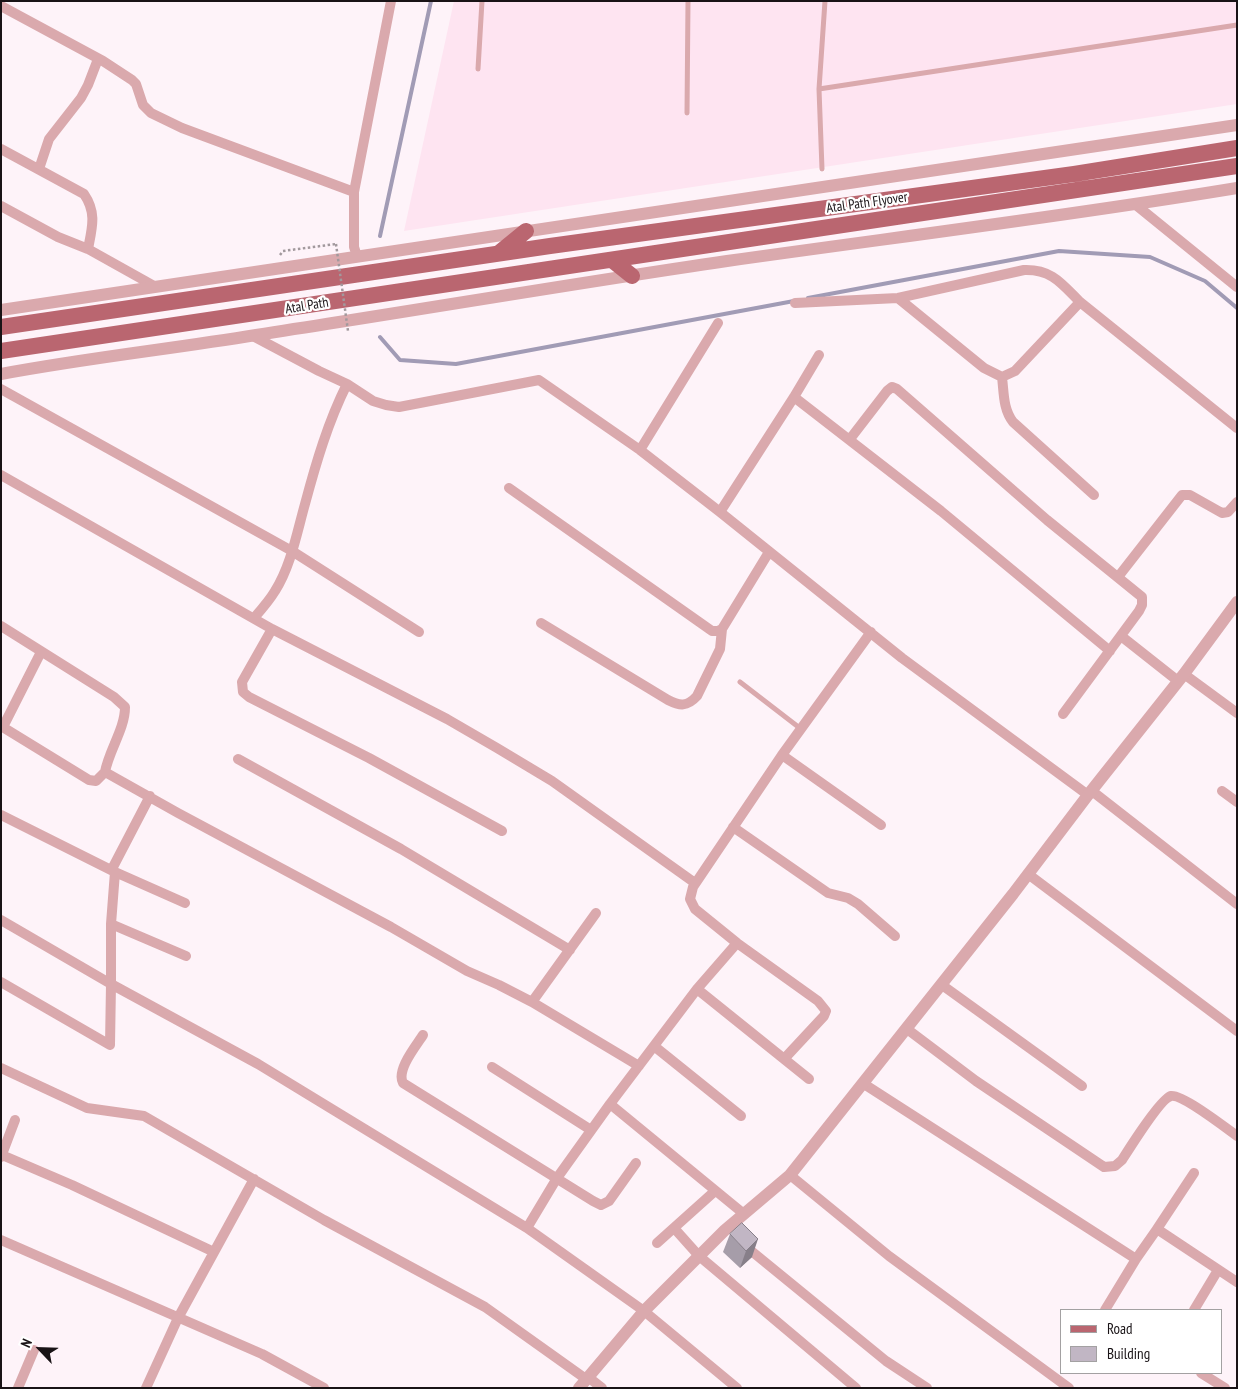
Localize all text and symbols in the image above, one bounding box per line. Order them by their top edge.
street label: Atal Path Flyover [825,189,909,217]
street label: Atal Path [284,294,330,318]
legend [1060,1309,1223,1374]
text: Road [1107,1319,1133,1338]
north arrow [15,1324,65,1374]
text: N [17,1336,36,1350]
text: Building [1107,1344,1150,1363]

